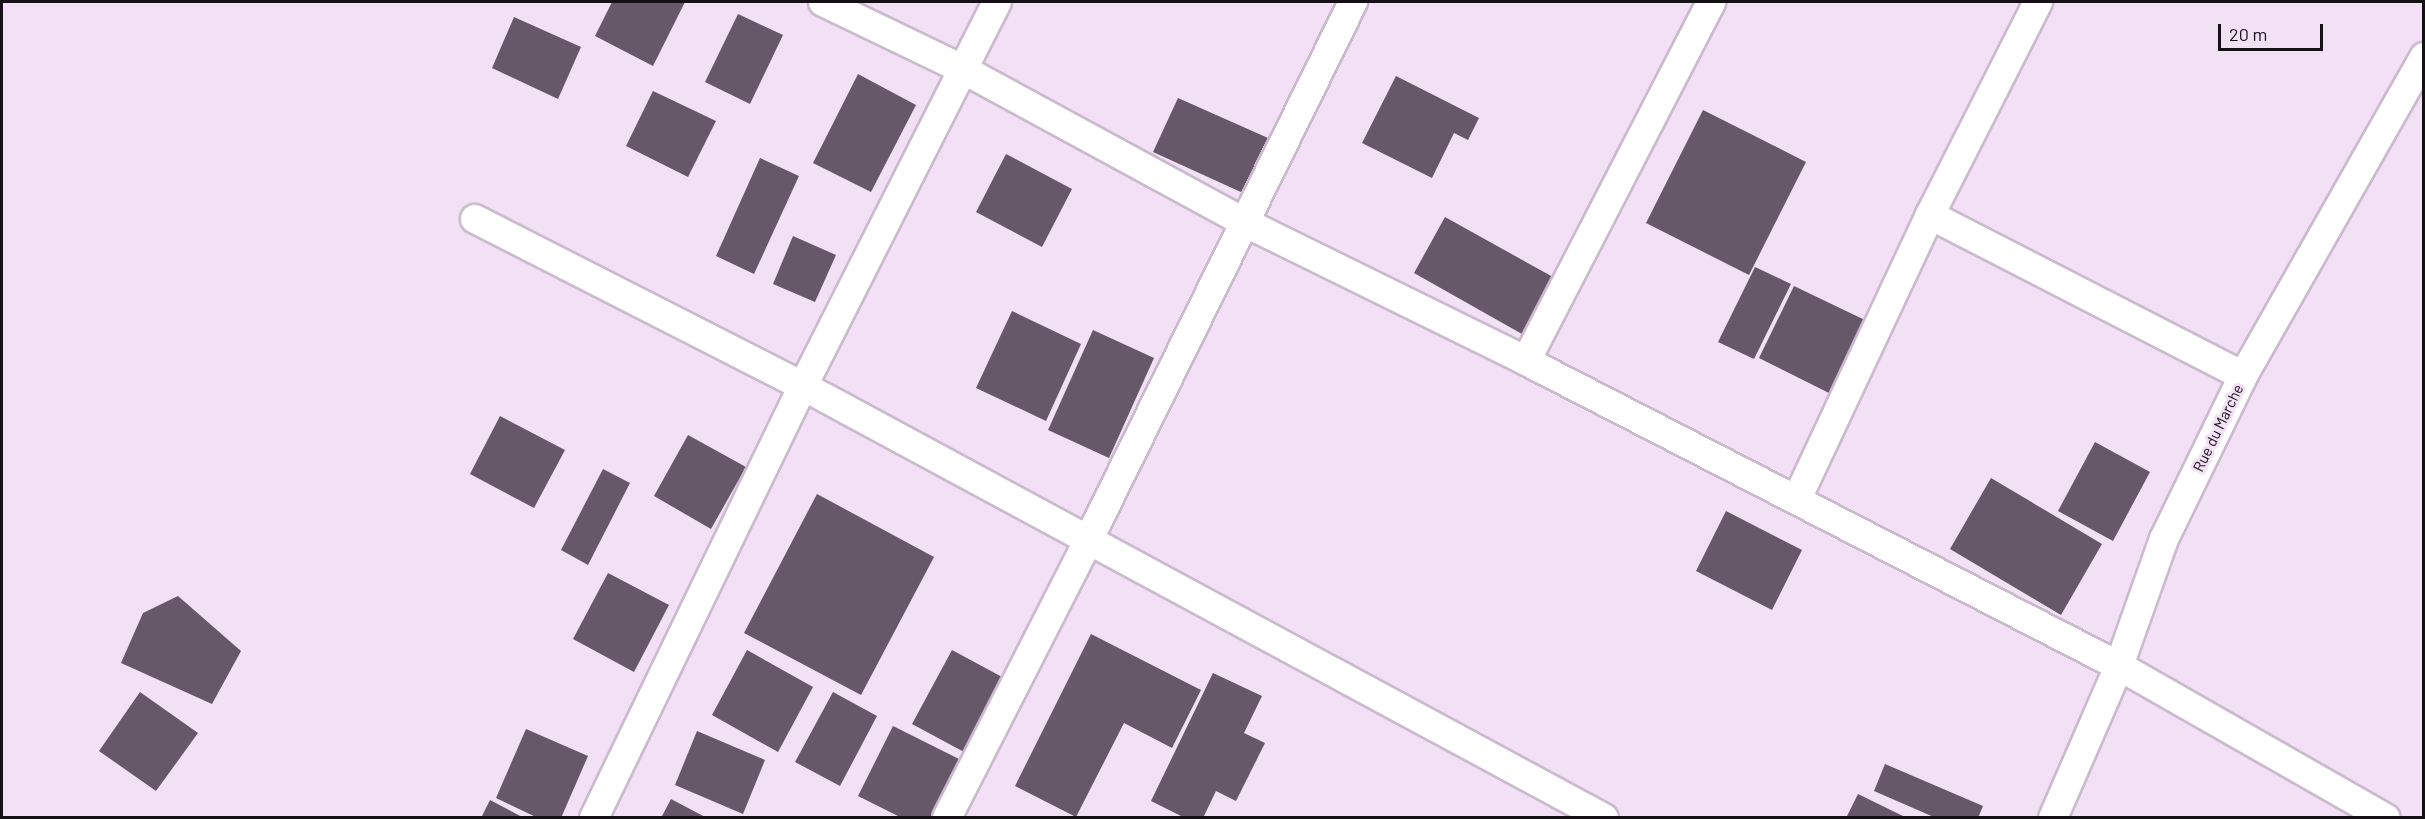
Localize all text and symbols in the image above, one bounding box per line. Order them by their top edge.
scale bar [2221,12,2326,50]
text: 20 m [2229,23,2267,45]
street label: Rue du Marche [2189,381,2247,475]

